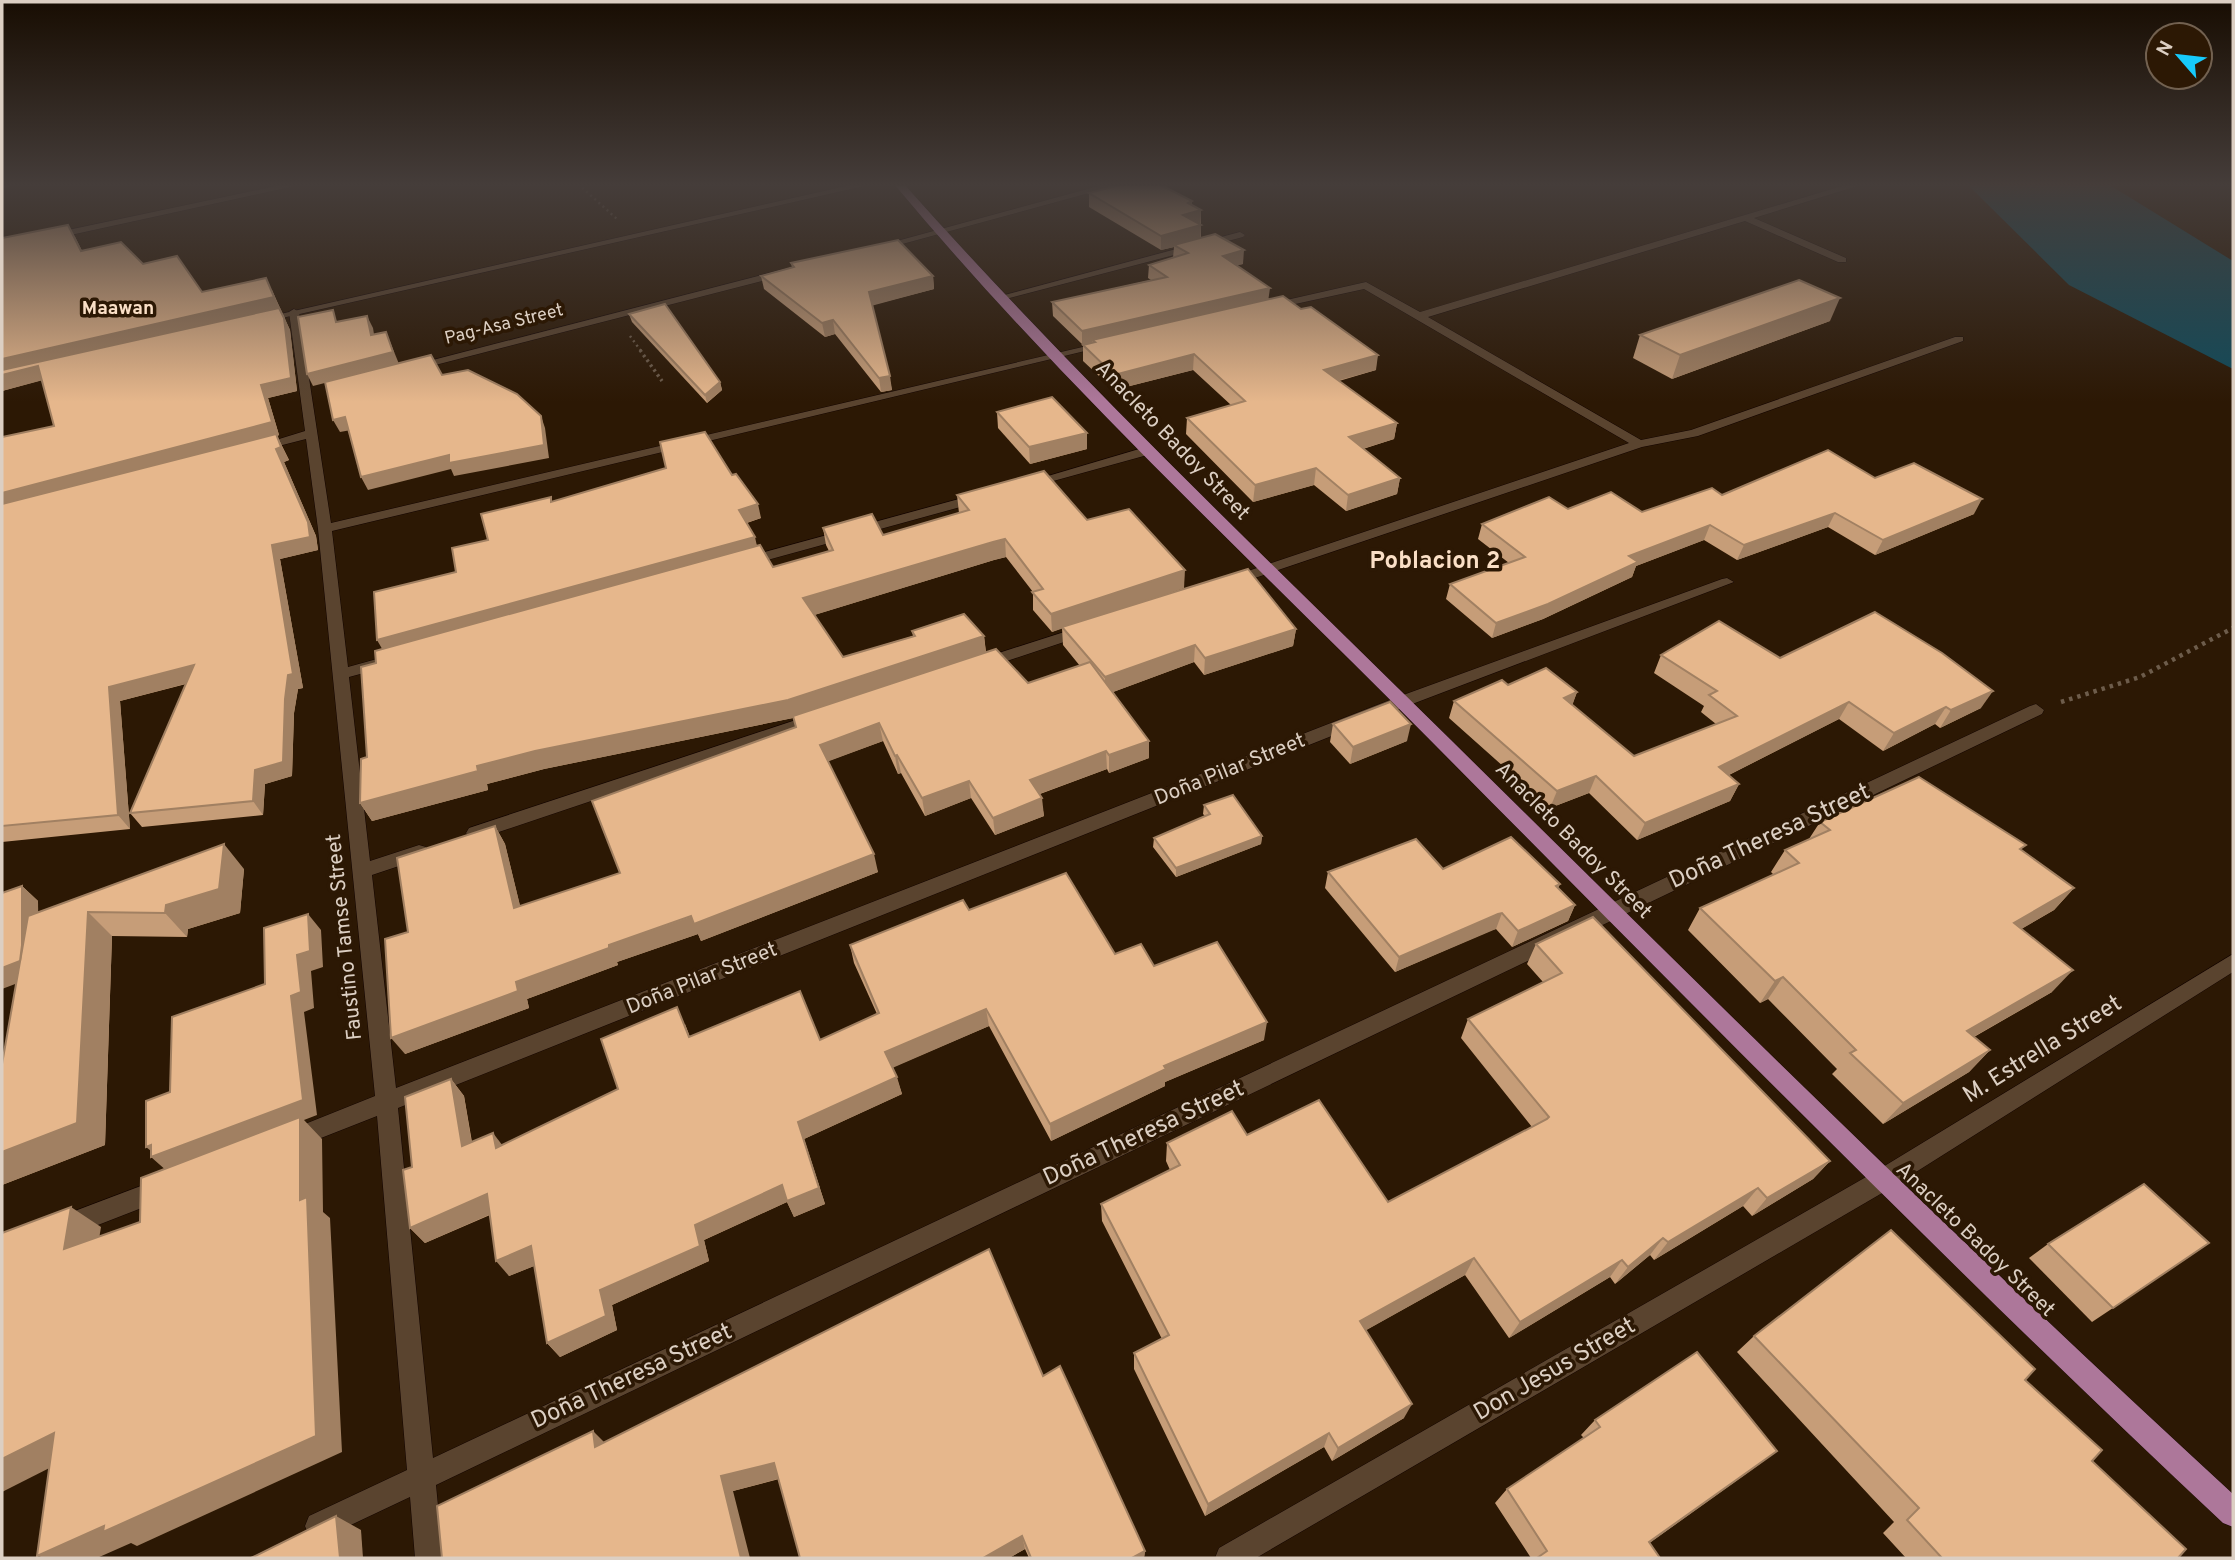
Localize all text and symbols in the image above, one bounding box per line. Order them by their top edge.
north arrow [2144,21,2214,91]
text: N [2152,37,2180,61]
district label: Maawan [82,297,154,321]
street label: Pag-Asa Street [442,299,566,351]
street label: Anacleto Badoy Street [1089,356,1255,526]
district label: Poblacion 2 [1370,547,1501,577]
street label: Doña Pilar Street [1151,727,1309,813]
street label: Anacleto Badoy Street [1489,757,1657,925]
street label: Doña Theresa Street [1665,777,1875,897]
street label: Faustino Tamse Street [321,833,369,1041]
street label: Doña Pilar Street [623,936,781,1022]
street label: M. Estrella Street [1958,989,2128,1111]
street label: Doña Theresa Street [1039,1074,1249,1194]
street label: Anacleto Badoy Street [1890,1157,2060,1323]
street label: Don Jesus Street [1469,1312,1641,1428]
street label: Doña Theresa Street [527,1317,737,1437]

